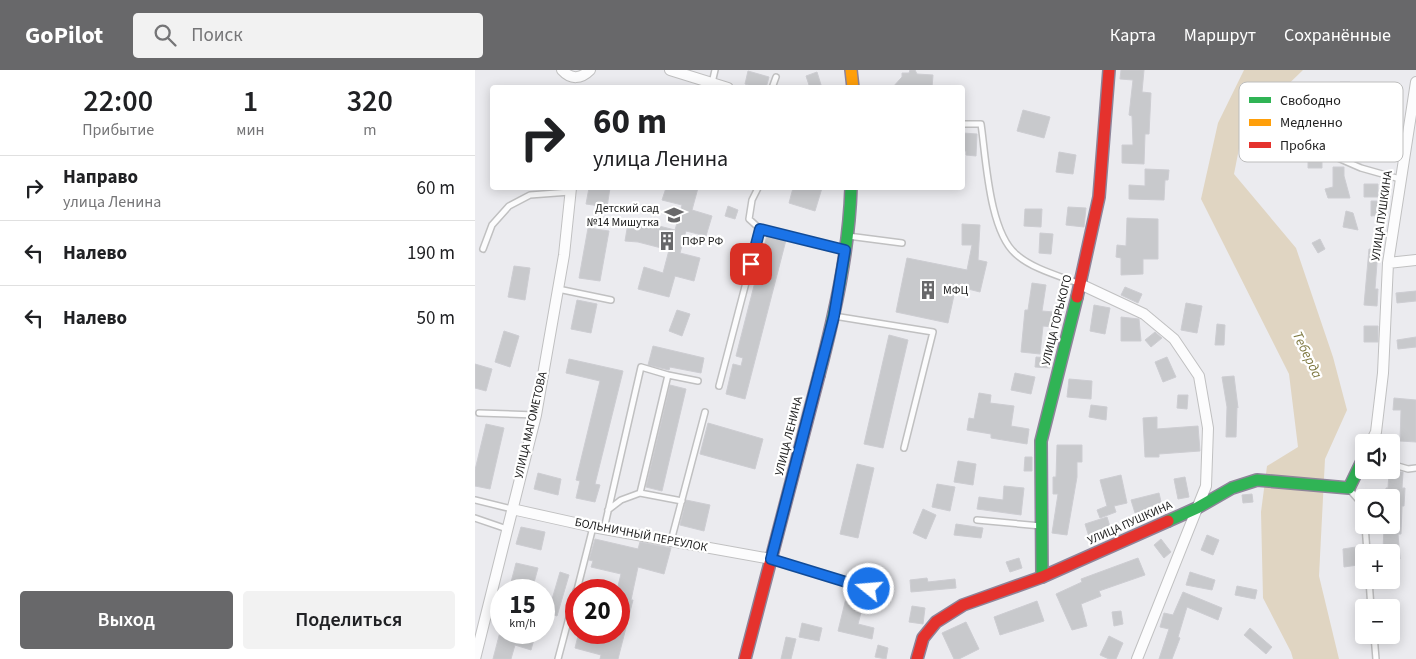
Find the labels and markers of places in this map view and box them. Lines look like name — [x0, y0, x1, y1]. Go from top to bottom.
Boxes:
place label: Детский сад №14 Мишутка — [586, 200, 660, 231]
school or university icon: Детский сад №14 Мишутка — [663, 204, 685, 226]
building icon: ПФР РФ — [656, 230, 678, 252]
place label: ПФР РФ — [682, 233, 724, 250]
pin — [730, 243, 772, 285]
building icon: МФЦ — [917, 279, 939, 301]
place label: МФЦ — [943, 282, 969, 299]

